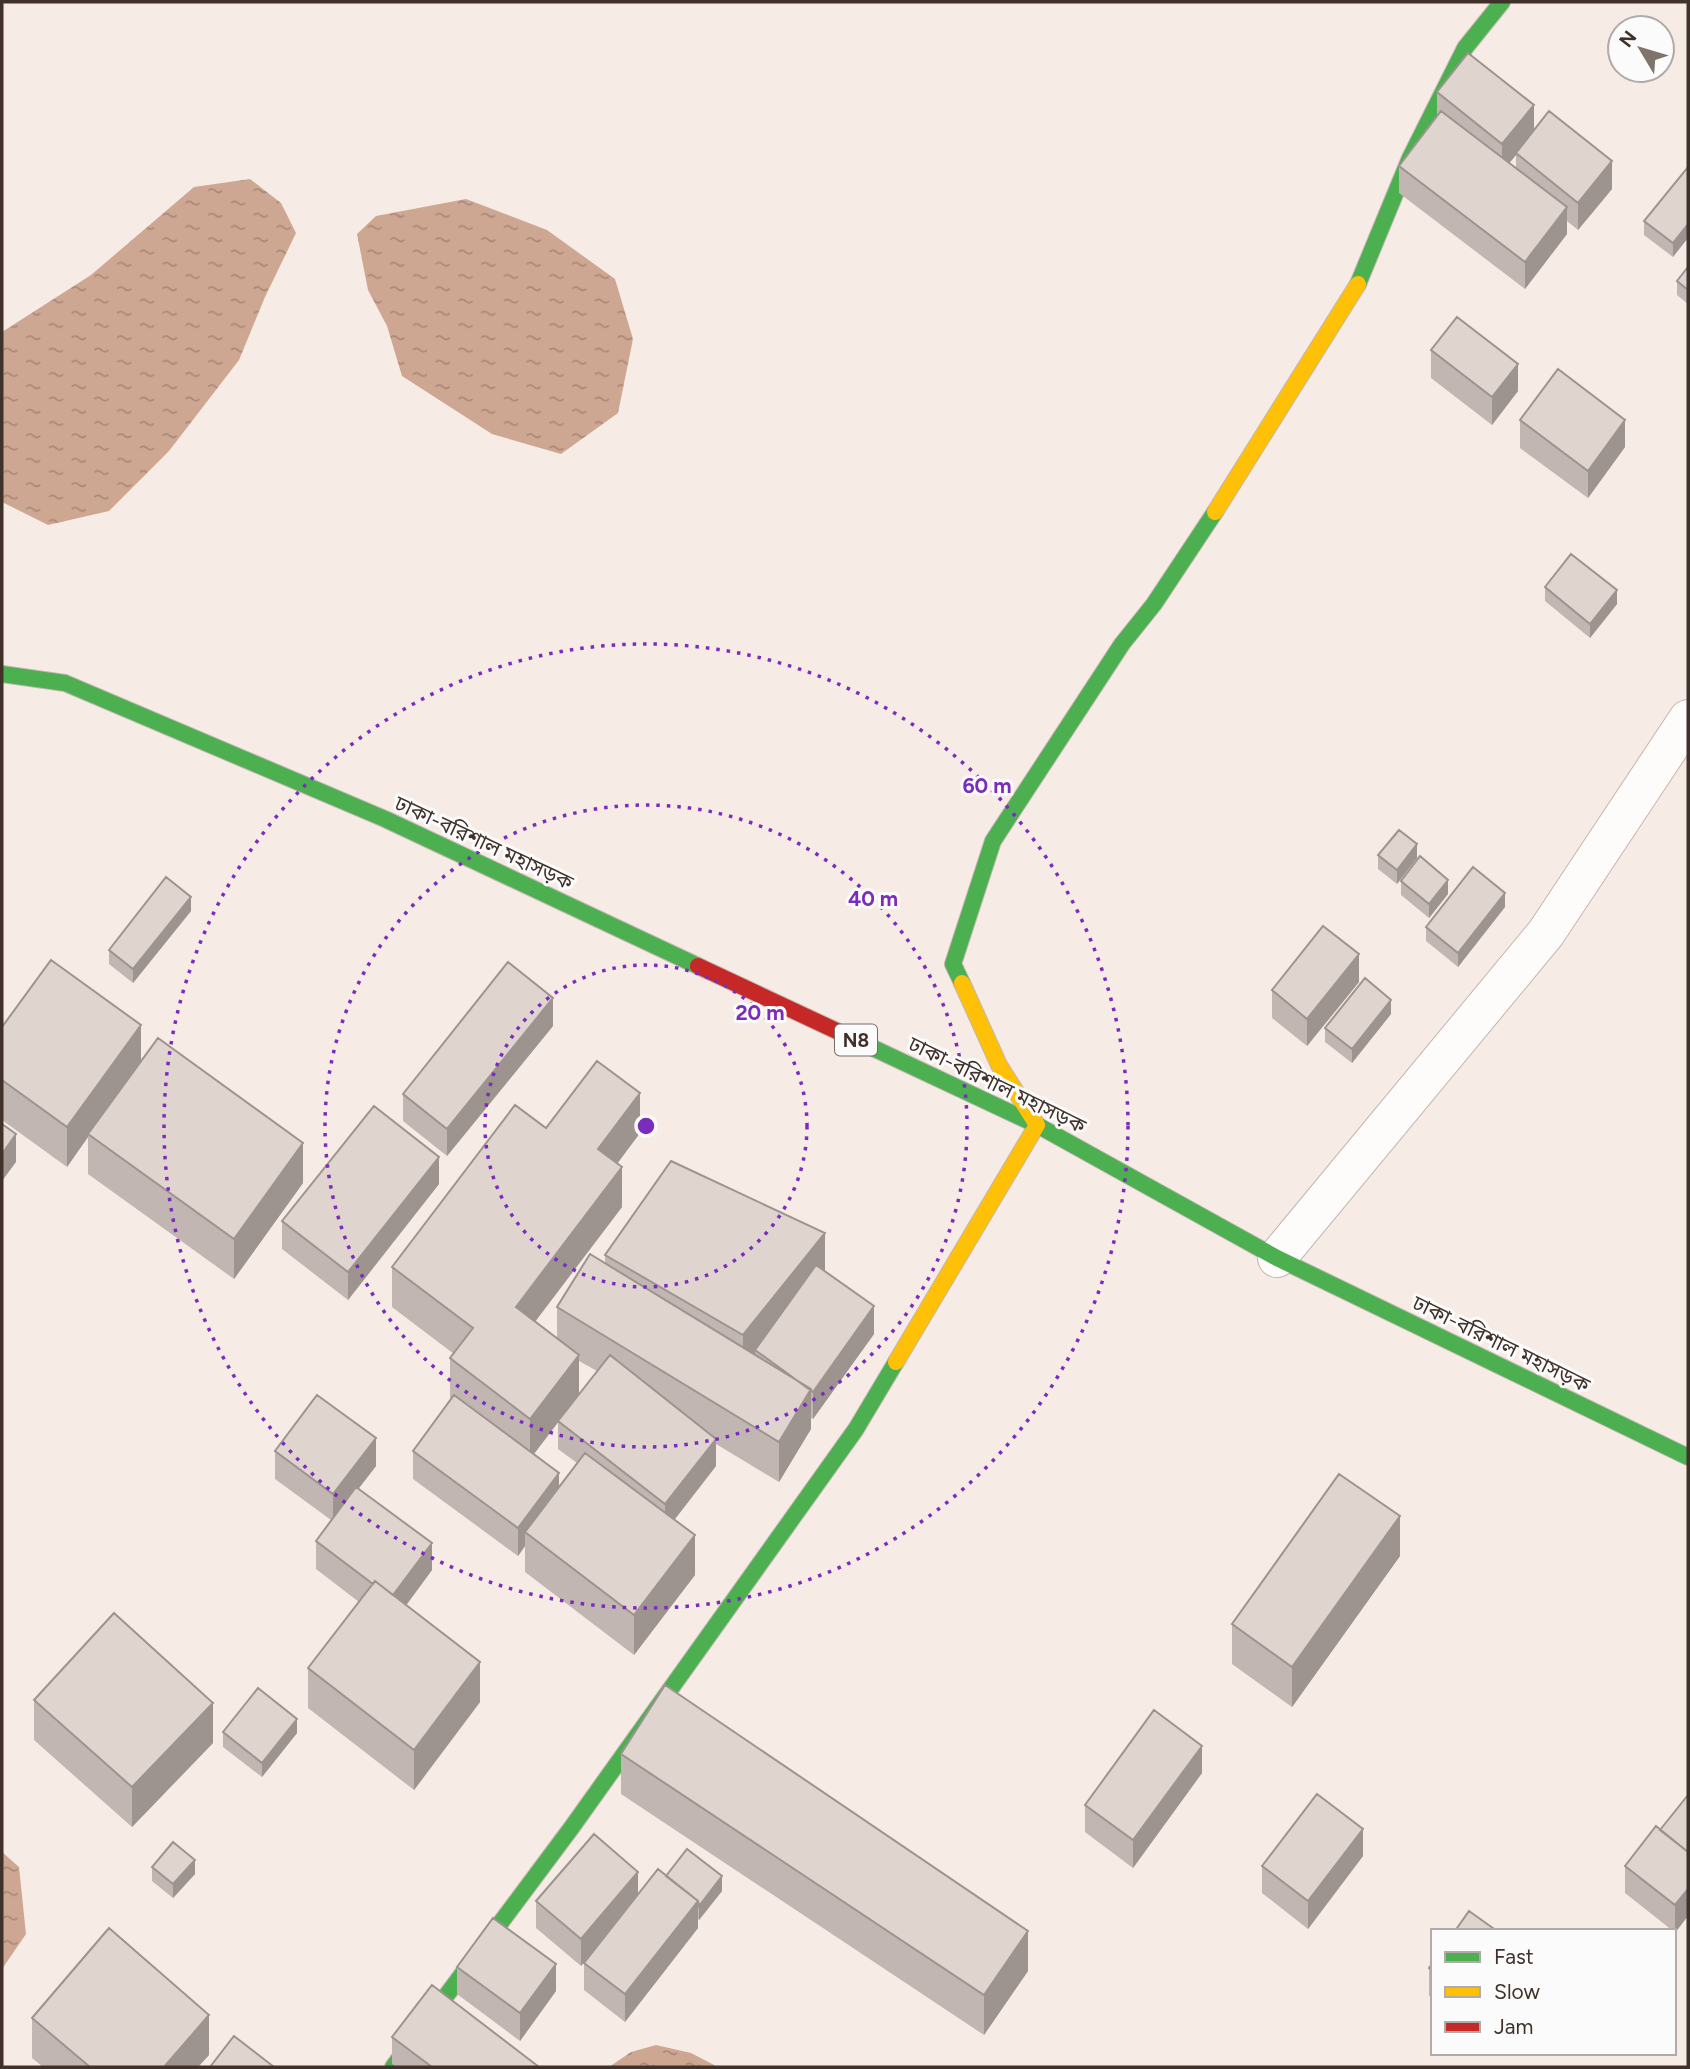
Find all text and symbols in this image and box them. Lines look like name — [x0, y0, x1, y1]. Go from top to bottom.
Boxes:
north arrow — [1606, 14, 1676, 84]
text: N — [1614, 26, 1642, 52]
text: 60 m — [962, 773, 1012, 798]
street label: ঢাকা-বরিশাল মহাসড়ক — [390, 790, 578, 895]
text: 40 m — [848, 886, 898, 911]
text: 20 m — [735, 1000, 785, 1025]
road number: N8 — [835, 1024, 877, 1056]
street label: ঢাকা-বরিশাল মহাসড়ক — [904, 1030, 1091, 1139]
centre of rings — [634, 1114, 658, 1138]
street label: ঢাকা-বরিশাল মহাসড়ক — [1408, 1289, 1595, 1398]
legend — [1431, 1929, 1676, 2055]
text: Fast — [1494, 1944, 1534, 1969]
text: Slow — [1494, 1979, 1540, 2004]
text: Jam — [1494, 2014, 1533, 2039]

